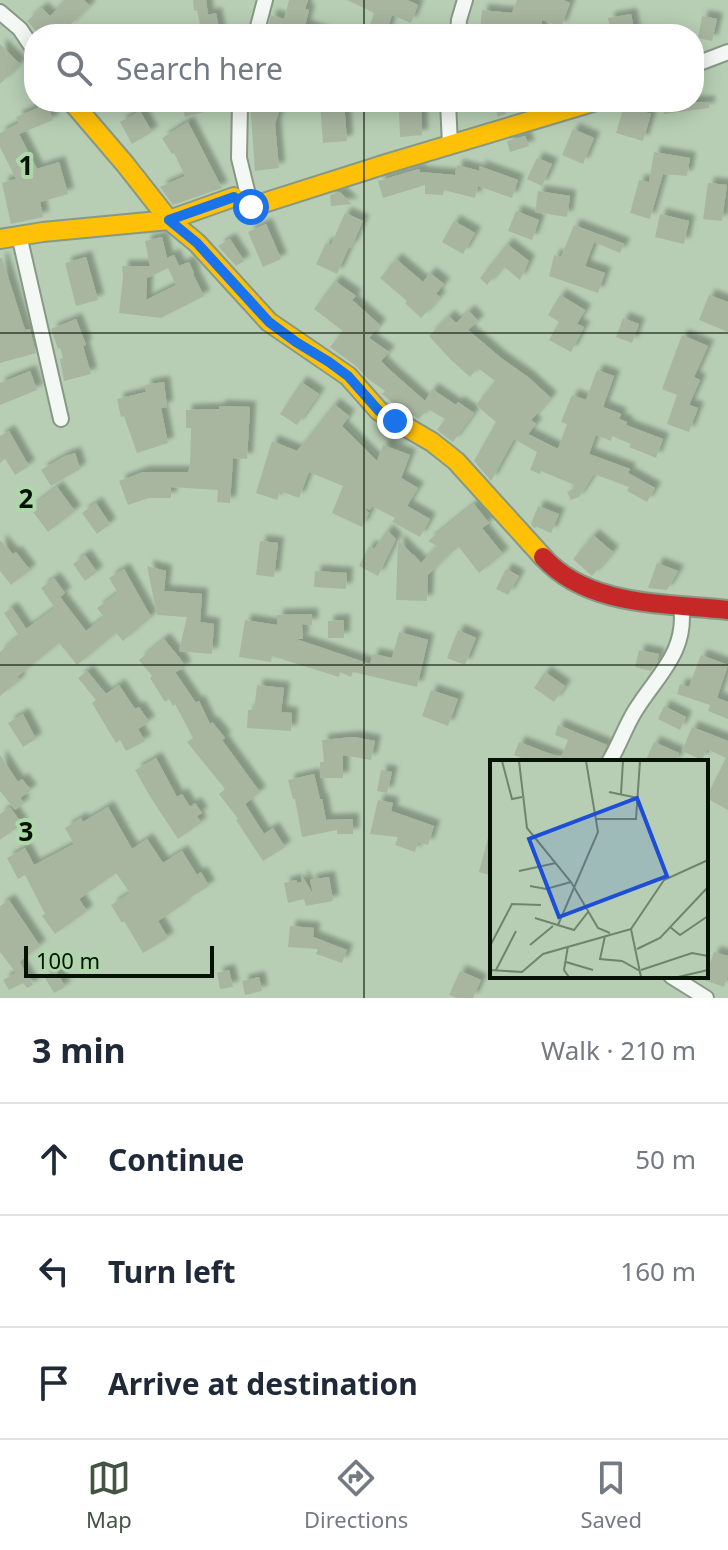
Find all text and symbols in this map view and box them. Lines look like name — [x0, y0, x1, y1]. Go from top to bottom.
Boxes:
search box — [24, 24, 704, 112]
icon: search — [52, 46, 96, 90]
text: Search here — [116, 48, 283, 89]
text: 1 — [19, 147, 33, 183]
route start — [233, 189, 269, 225]
route end — [377, 403, 413, 439]
text: 2 — [19, 480, 34, 516]
inset map — [490, 760, 708, 978]
text: 3 — [19, 813, 33, 849]
scale bar — [24, 942, 214, 978]
text: 100 m — [36, 945, 100, 975]
text: 3 min — [32, 1027, 126, 1073]
text: Walk · 210 m — [541, 1032, 696, 1068]
icon: ahead — [32, 1137, 76, 1181]
text: Continue — [108, 1139, 244, 1180]
text: 50 m — [635, 1141, 696, 1177]
icon: left — [32, 1249, 76, 1293]
text: Turn left — [108, 1251, 236, 1292]
text: 160 m — [620, 1253, 696, 1289]
icon: arrive — [32, 1361, 76, 1405]
text: Arrive at destination — [108, 1363, 418, 1404]
tab: Map — [86, 1456, 132, 1534]
tab: Directions — [304, 1456, 408, 1534]
tab: Saved — [580, 1456, 642, 1534]

